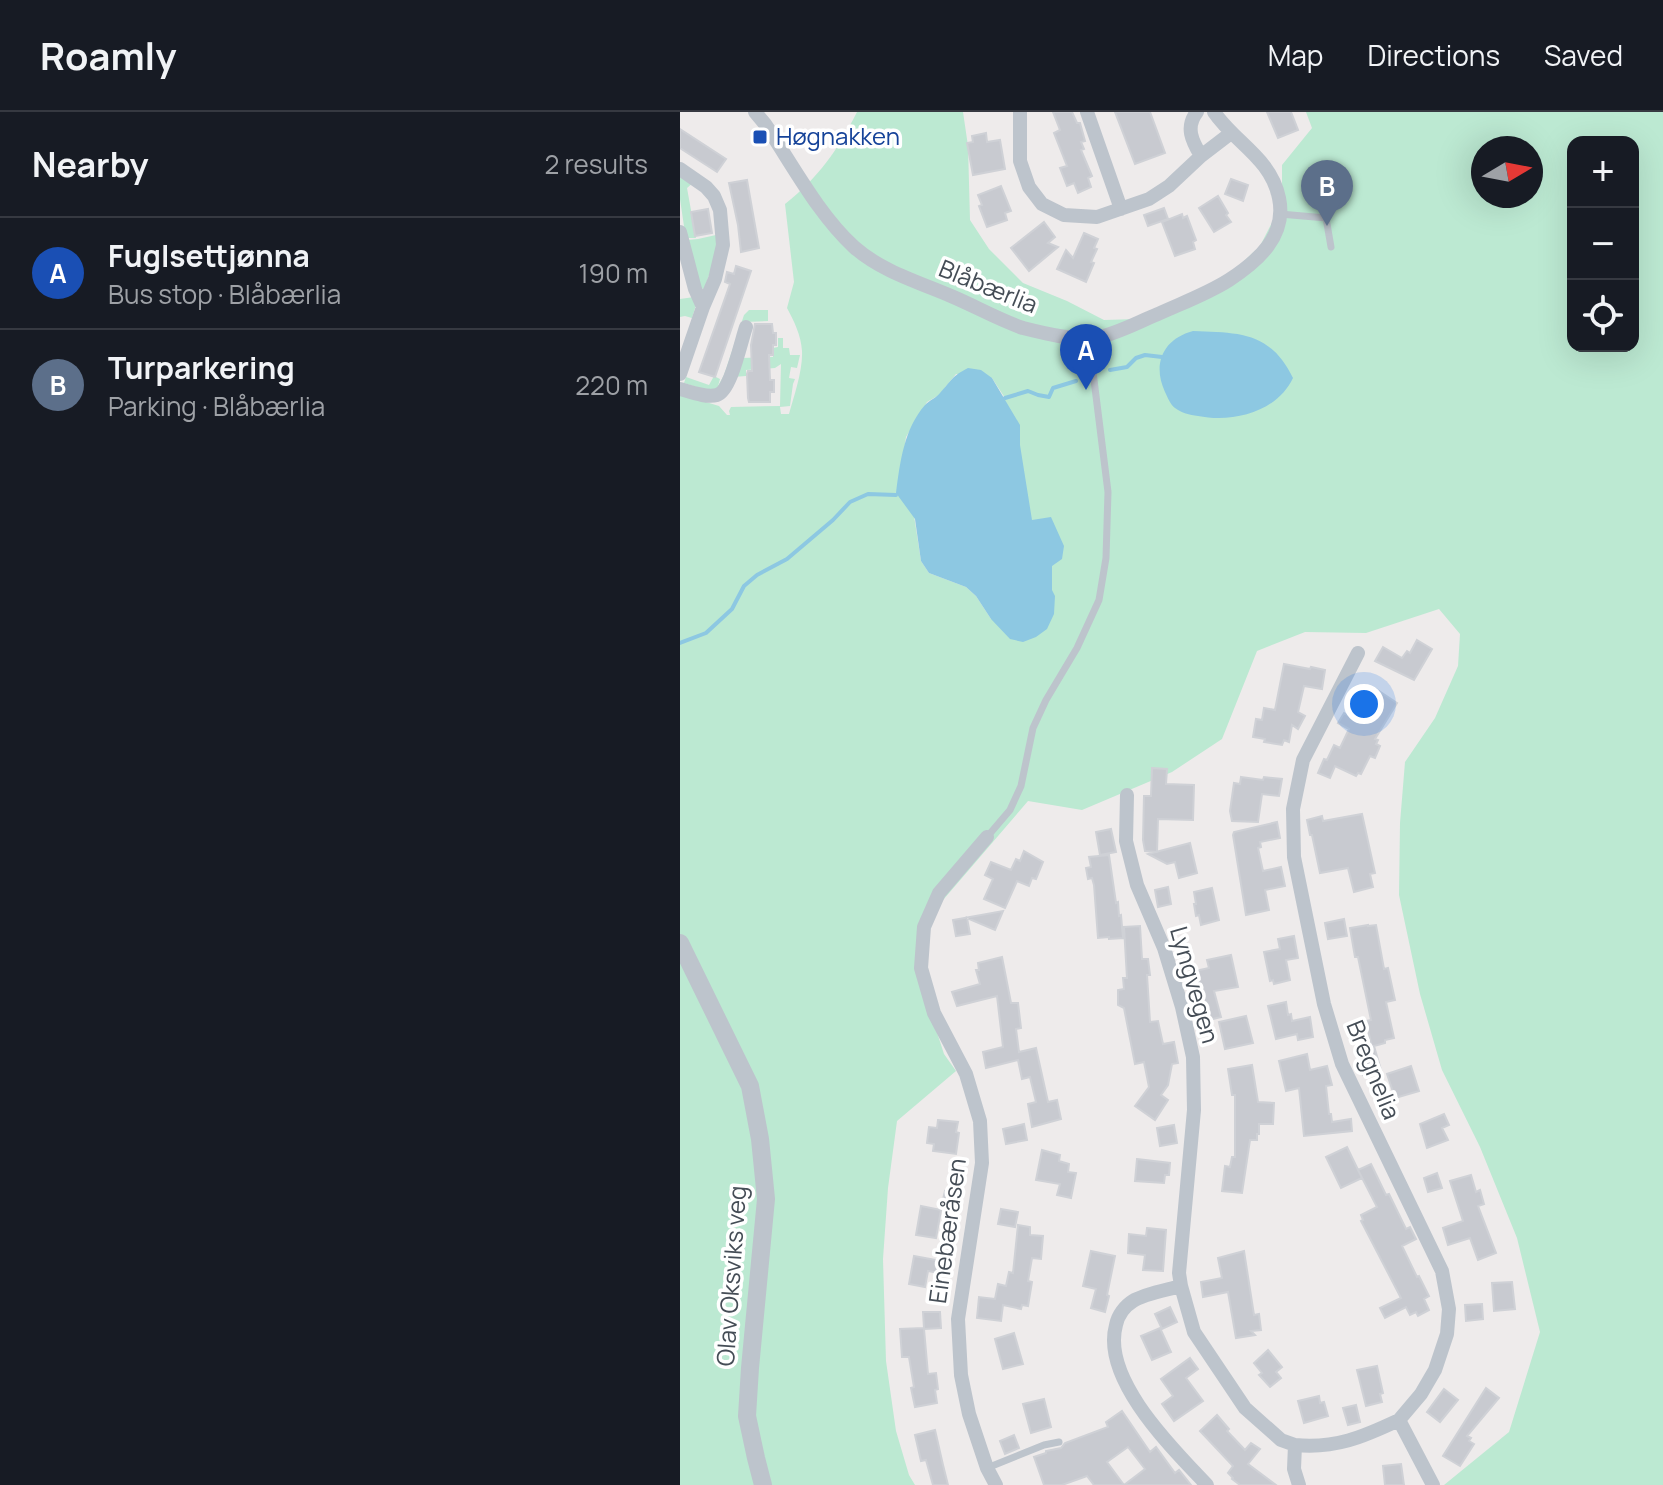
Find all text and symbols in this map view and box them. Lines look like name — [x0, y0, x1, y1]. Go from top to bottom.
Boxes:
text: Roamly — [40, 29, 177, 81]
text: Map — [1268, 36, 1323, 74]
text: Directions — [1367, 36, 1500, 74]
text: Saved — [1544, 36, 1623, 74]
place label: Høgnakken — [776, 119, 900, 152]
marker: Høgnakken — [751, 128, 769, 146]
north arrow — [1471, 136, 1543, 208]
map controls — [1567, 136, 1639, 352]
button: + — [1567, 136, 1639, 208]
text: Nearby — [32, 141, 148, 187]
text: 2 results — [544, 146, 648, 182]
pin: B — [1301, 160, 1353, 226]
button: − — [1567, 208, 1639, 280]
text: Fuglsettjønna — [108, 235, 310, 276]
street label: Blåbærlia — [934, 251, 1043, 320]
text: A — [49, 255, 67, 291]
text: 190 m — [579, 255, 648, 291]
text: Bus stop · Blåbærlia — [108, 276, 341, 312]
button: locate — [1567, 280, 1639, 352]
pin: A — [1060, 324, 1112, 390]
text: Turparkering — [108, 347, 295, 388]
text: B — [50, 367, 66, 403]
text: 220 m — [575, 367, 648, 403]
text: Parking · Blåbærlia — [108, 388, 325, 424]
your location — [1344, 684, 1384, 724]
street label: Lyngvegen — [1163, 922, 1228, 1047]
street label: Bregnelia — [1340, 1015, 1409, 1124]
street label: Einebæråsen — [920, 1156, 973, 1306]
street label: Olav Oksviks veg — [708, 1185, 753, 1367]

